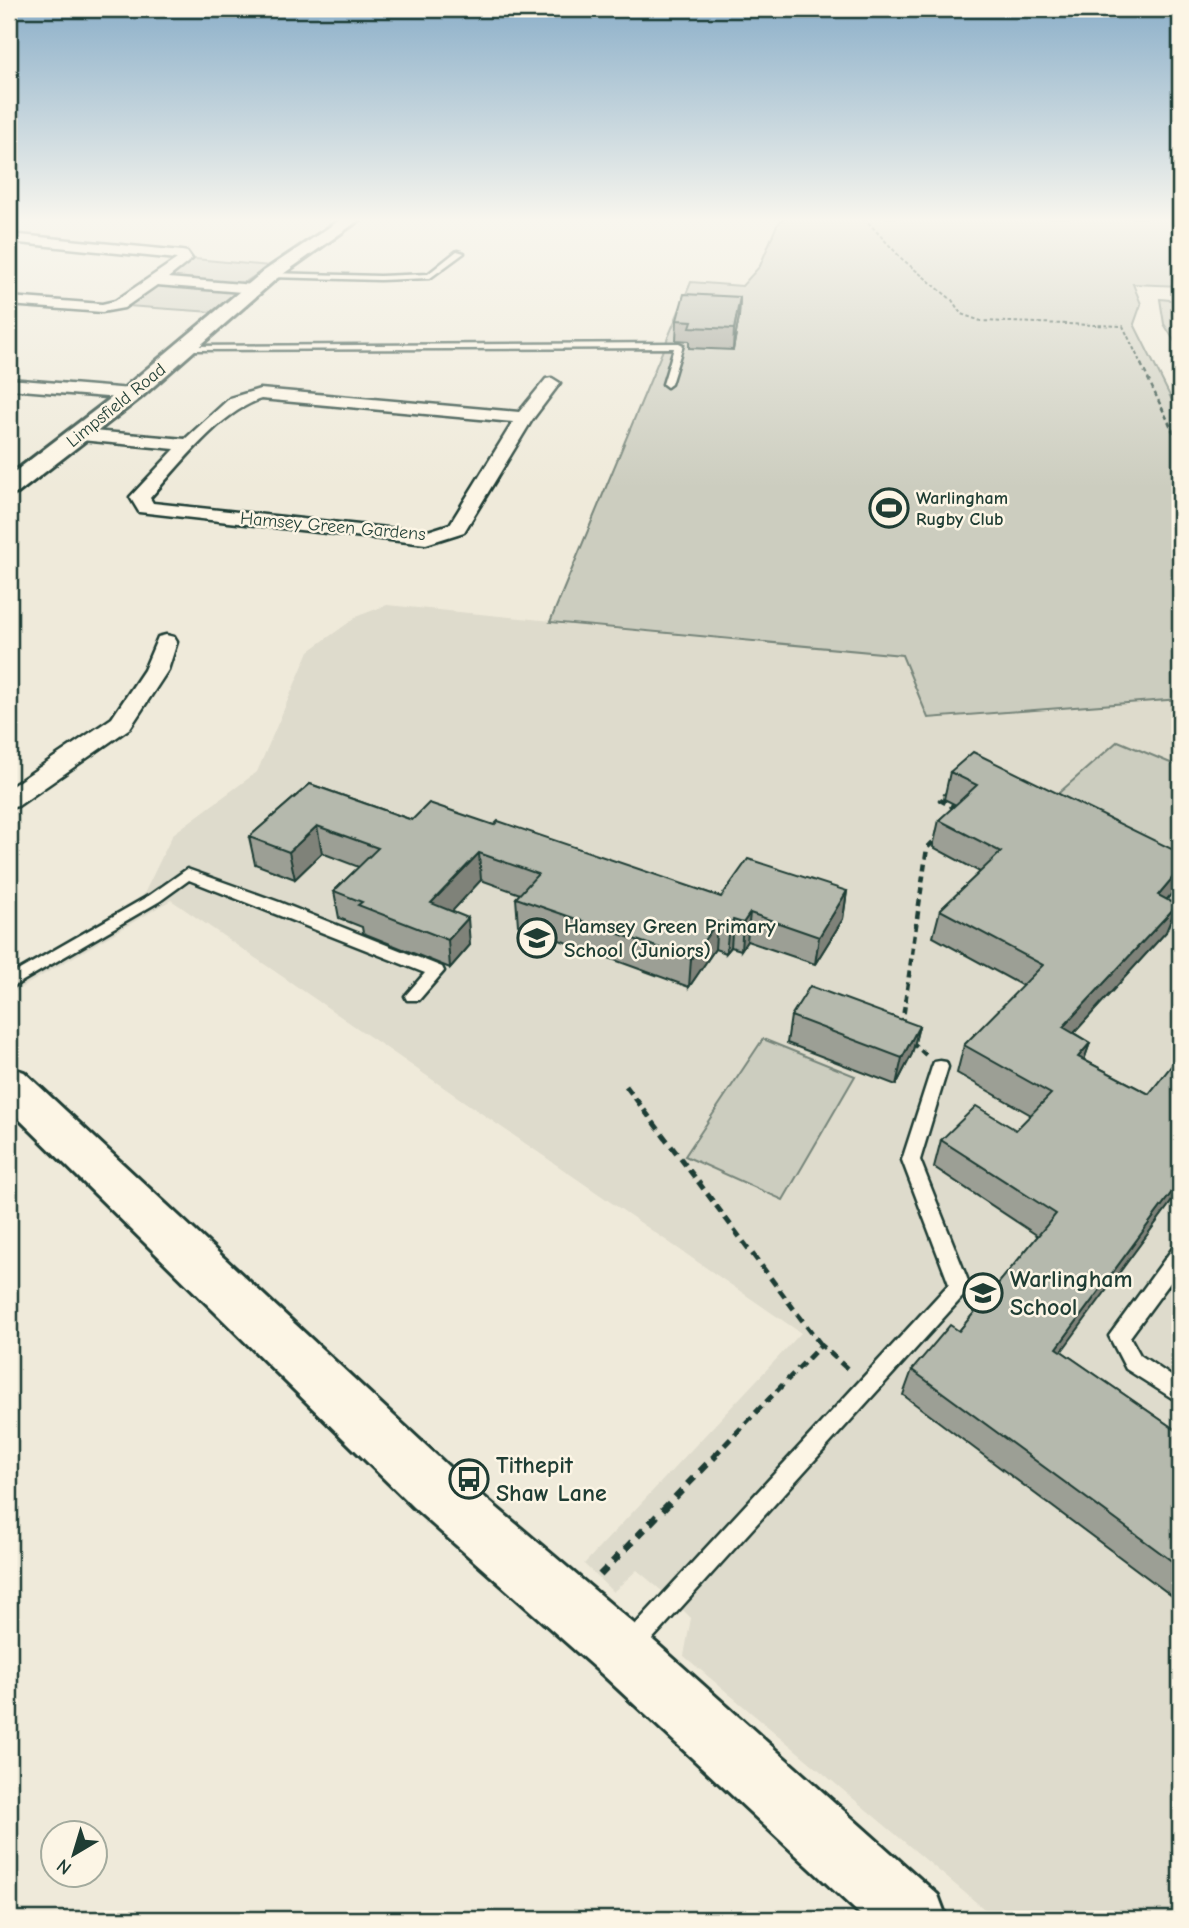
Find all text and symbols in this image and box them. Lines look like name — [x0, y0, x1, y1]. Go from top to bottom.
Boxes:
street label: Limpsfield Road — [62, 359, 170, 452]
sports icon: Warlingham Rugby Club — [868, 487, 910, 529]
place label: Warlingham Rugby Club — [916, 488, 1008, 530]
street label: Hamsey Green Gardens — [239, 508, 427, 545]
place label: Hamsey Green Primary School (Juniors) — [564, 914, 776, 962]
school or university icon: Hamsey Green Primary School (Juniors) — [516, 917, 558, 959]
place label: Warlingham School — [1010, 1265, 1133, 1321]
school or university icon: Warlingham School — [962, 1272, 1004, 1314]
place label: Tithepit Shaw Lane — [496, 1451, 607, 1507]
bus stop icon: Tithepit Shaw Lane — [448, 1458, 490, 1500]
north arrow — [38, 1820, 108, 1890]
text: N — [52, 1854, 76, 1879]

